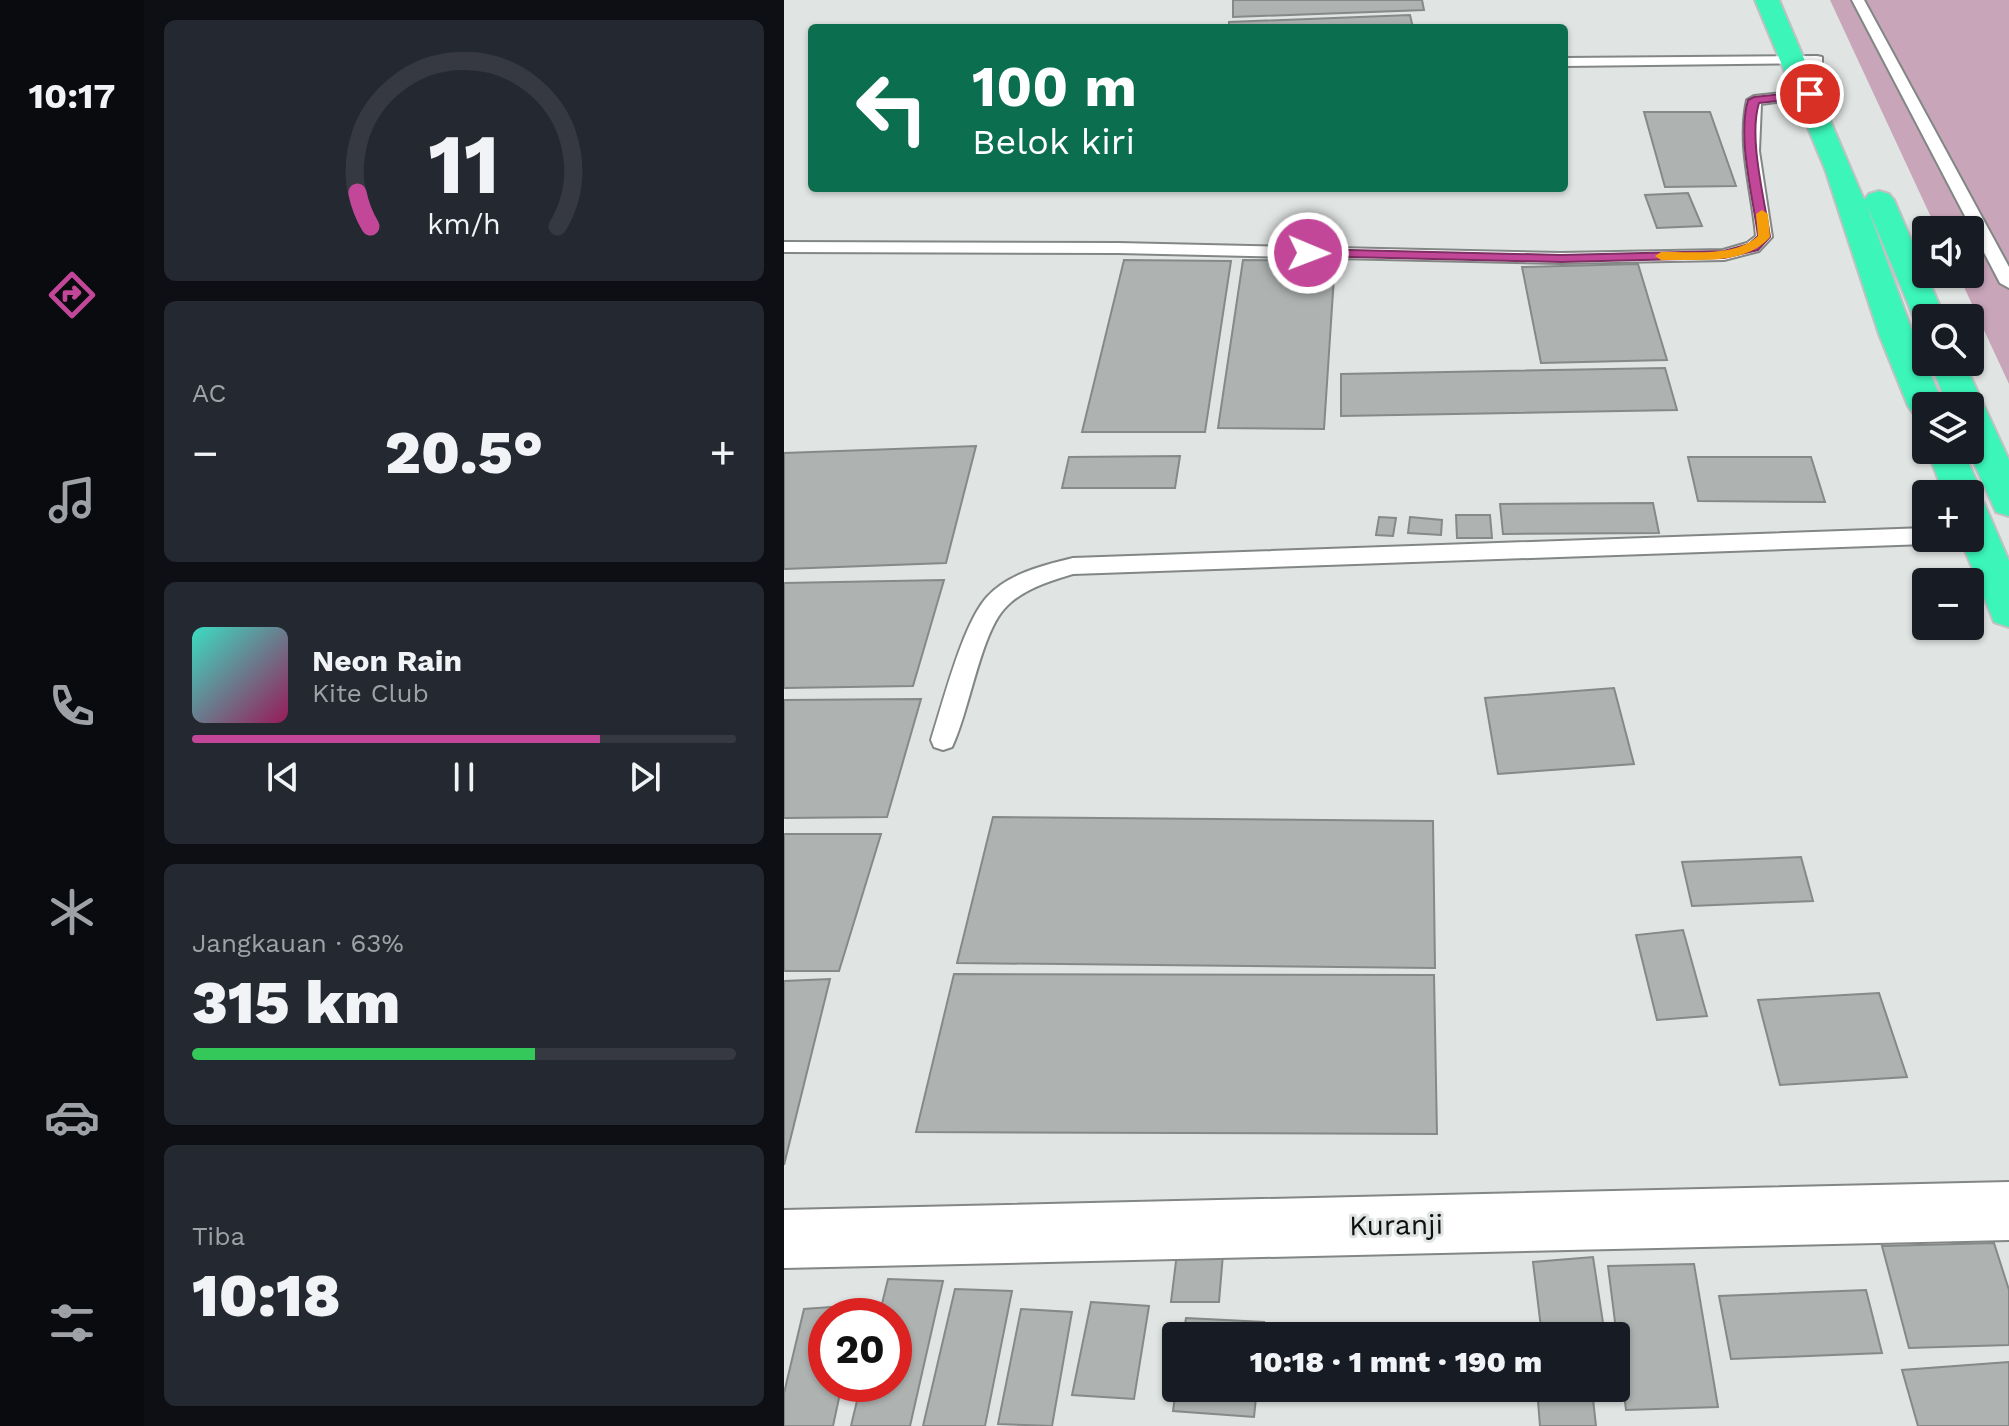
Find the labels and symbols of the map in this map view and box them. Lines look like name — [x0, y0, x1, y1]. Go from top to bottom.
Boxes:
pin — [1776, 60, 1844, 128]
position arrow — [1266, 211, 1350, 295]
street label: Kuranji — [1349, 1208, 1443, 1242]
speed limit sign: 20 — [808, 1298, 912, 1402]

